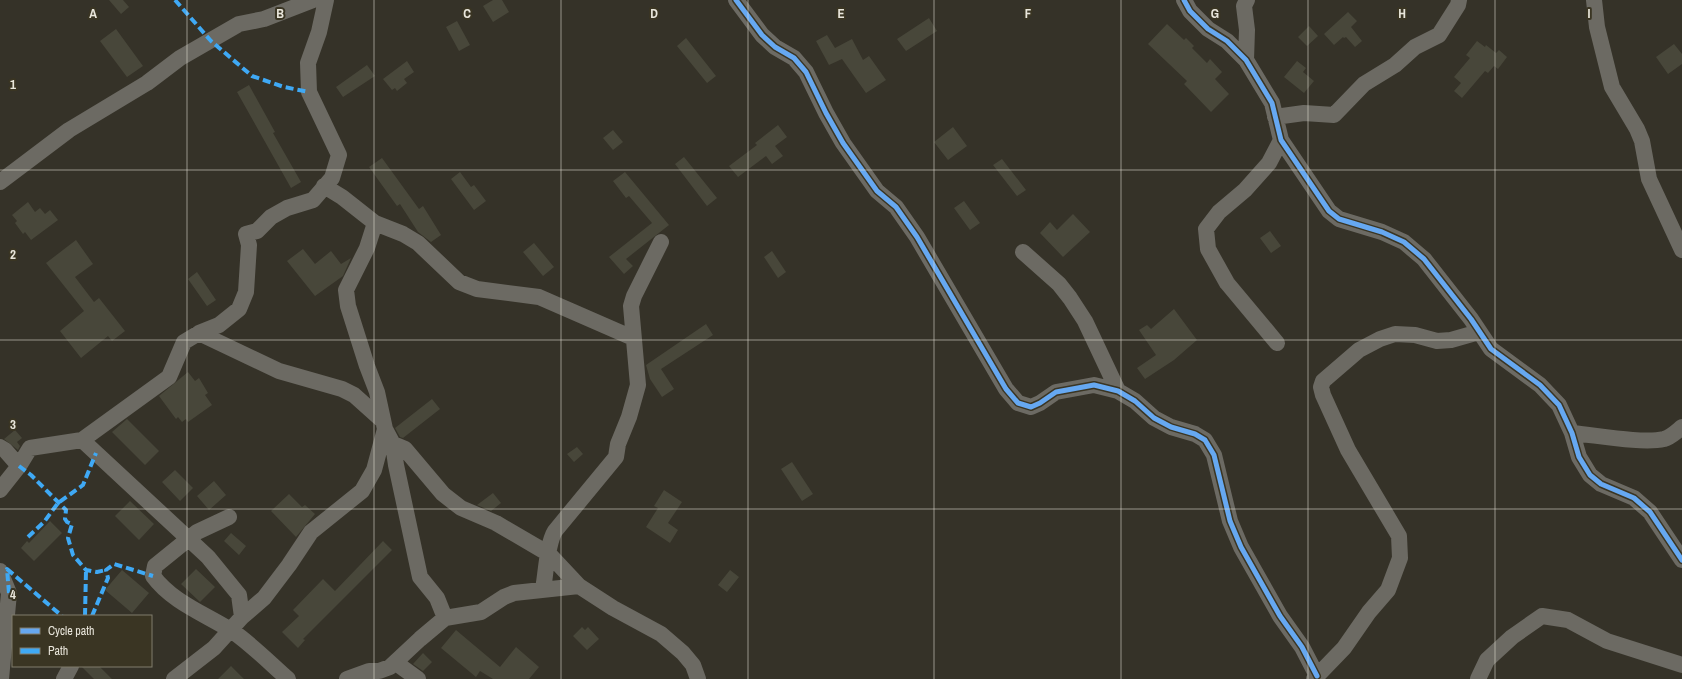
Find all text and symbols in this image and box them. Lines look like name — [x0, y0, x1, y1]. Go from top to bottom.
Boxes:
text: A — [89, 5, 97, 22]
text: B — [276, 5, 284, 22]
text: C — [463, 5, 471, 22]
text: D — [650, 5, 658, 22]
text: E — [837, 5, 845, 22]
text: F — [1025, 5, 1032, 22]
text: G — [1211, 5, 1219, 22]
text: H — [1398, 5, 1406, 22]
text: I — [1588, 5, 1591, 22]
text: 1 — [10, 76, 16, 93]
text: 2 — [10, 246, 16, 263]
text: 3 — [10, 416, 16, 433]
text: 4 — [10, 586, 16, 603]
legend — [12, 615, 152, 667]
text: Cycle path — [48, 623, 95, 639]
text: Path — [48, 643, 68, 659]

